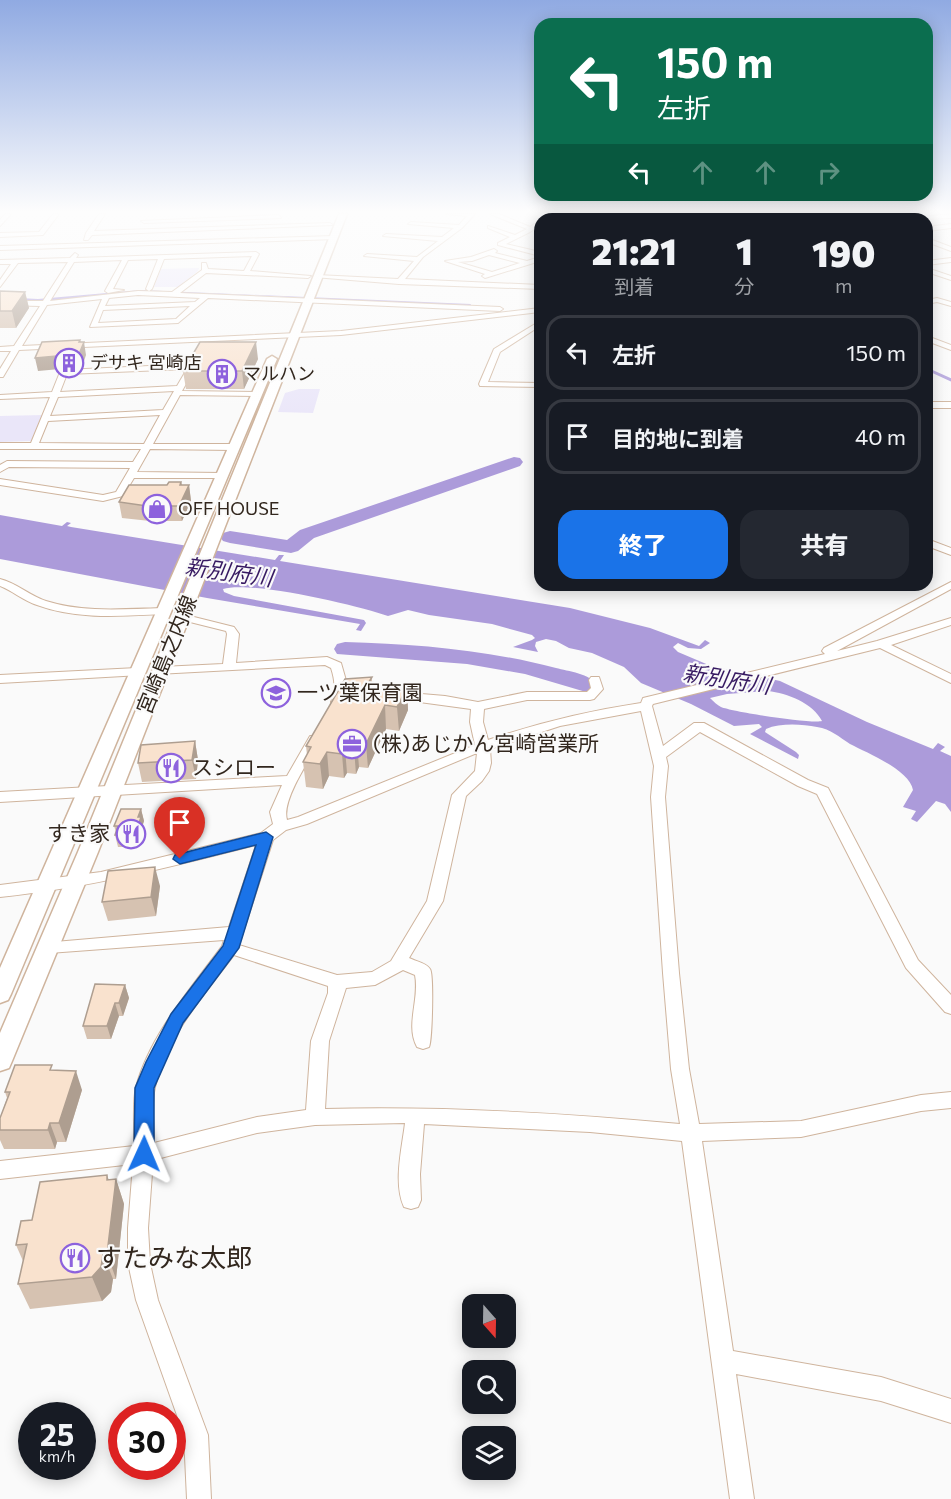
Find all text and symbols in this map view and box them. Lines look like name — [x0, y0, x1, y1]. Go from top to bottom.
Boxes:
text: 150 m — [657, 35, 773, 87]
icon: left — [558, 42, 636, 120]
text: 左折 — [657, 91, 711, 124]
icon: left — [623, 156, 656, 189]
icon: ahead — [686, 156, 719, 189]
icon: ahead — [749, 156, 782, 189]
icon: right — [812, 156, 845, 189]
text: 21:21 — [592, 228, 677, 272]
text: 1 — [736, 228, 753, 272]
text: 190 — [812, 230, 875, 274]
text: m — [835, 273, 852, 297]
text: 到着 — [614, 274, 654, 298]
text: 分 — [734, 274, 754, 298]
icon: left — [561, 336, 594, 369]
text: 150 m — [846, 339, 906, 366]
text: 左折 — [612, 341, 656, 368]
building icon: デサキ 宮崎店 — [53, 347, 85, 379]
place label: デサキ 宮崎店 — [90, 351, 201, 373]
building icon: マルハン — [206, 358, 238, 390]
place label: マルハン — [243, 362, 315, 384]
icon: arrive — [561, 420, 594, 453]
text: 40 m — [855, 423, 906, 450]
text: 目的地に到着 — [612, 425, 744, 452]
shop icon: OFF HOUSE — [141, 493, 173, 525]
place label: OFF HOUSE — [178, 497, 279, 519]
button: 終了 — [558, 510, 728, 579]
button: 共有 — [740, 510, 909, 579]
water label: 新別府川 — [184, 552, 276, 591]
street label: 宮崎島之内線 — [130, 591, 201, 718]
water label: 新別府川 — [682, 658, 775, 699]
school or university icon: 一ツ葉保育園 — [260, 677, 292, 709]
place label: 一ツ葉保育園 — [297, 679, 423, 704]
office icon: (株)あじかん宮崎営業所 — [336, 728, 368, 760]
place label: (株)あじかん宮崎営業所 — [373, 730, 599, 755]
restaurant icon: スシロー — [155, 752, 187, 784]
place label: スシロー — [192, 754, 276, 779]
pin — [154, 797, 205, 859]
icon: arrive — [163, 806, 196, 839]
restaurant icon: すき家 — [115, 818, 147, 850]
place label: すき家 — [47, 820, 110, 845]
position arrow — [112, 1122, 176, 1186]
place label: すたみな太郎 — [96, 1241, 252, 1272]
restaurant icon: すたみな太郎 — [59, 1242, 91, 1274]
north arrow — [462, 1294, 516, 1348]
map controls — [462, 1294, 516, 1480]
button: search — [462, 1360, 516, 1414]
speed limit sign: 30 — [108, 1402, 186, 1480]
text: 25 — [40, 1415, 74, 1452]
button: layers — [462, 1426, 516, 1480]
text: km/h — [39, 1447, 75, 1465]

